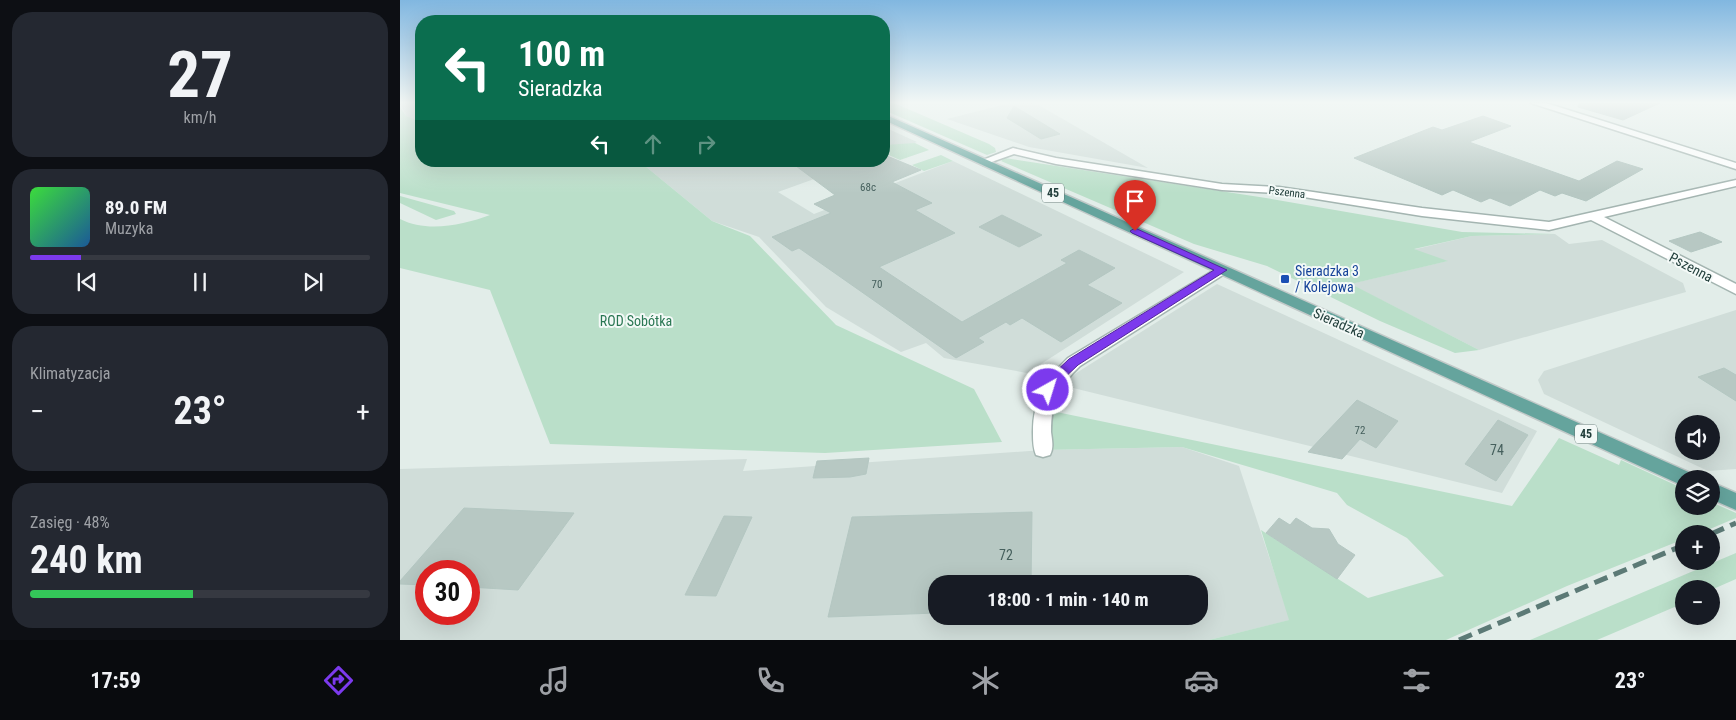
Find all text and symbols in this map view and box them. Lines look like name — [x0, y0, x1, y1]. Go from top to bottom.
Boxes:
text: 100 m — [518, 34, 605, 75]
icon: left — [435, 35, 500, 100]
text: 27 — [167, 37, 233, 113]
text: Sieradzka — [518, 76, 603, 101]
text: km/h — [184, 108, 216, 127]
icon: left — [586, 130, 614, 158]
icon: ahead — [639, 130, 667, 158]
icon: right — [692, 130, 720, 158]
pin — [1114, 180, 1156, 231]
house number: 68c — [860, 181, 876, 194]
road number: 45 — [1042, 184, 1064, 202]
street label: Pszenna — [1268, 184, 1306, 201]
icon: arrive — [1121, 187, 1149, 215]
text: 89.0 FM — [105, 196, 167, 219]
text: Muzyka — [105, 219, 153, 238]
street label: Pszenna — [1666, 249, 1716, 285]
place label: Sieradzka 3 / Kolejowa — [1295, 263, 1359, 295]
icon: previous — [73, 268, 101, 296]
icon: pause — [186, 268, 214, 296]
icon: next — [299, 268, 327, 296]
marker: Sieradzka 3 / Kolejowa — [1279, 273, 1291, 285]
house number: 70 — [872, 278, 882, 291]
street label: Sieradzka — [1311, 305, 1367, 341]
park label: ROD Sobótka — [600, 313, 672, 329]
position arrow — [1021, 363, 1073, 415]
text: Klimatyzacja — [30, 364, 111, 383]
text: 23° — [173, 389, 227, 433]
text: − — [30, 395, 44, 428]
text: + — [356, 395, 370, 428]
map controls — [1675, 415, 1720, 625]
button: sound — [1675, 415, 1720, 460]
house number: 72 — [1355, 424, 1365, 437]
road number: 45 — [1575, 424, 1597, 444]
house number: 74 — [1490, 442, 1504, 458]
button: layers — [1675, 470, 1720, 515]
text: Zasięg · 48% — [30, 513, 110, 532]
button: + — [1675, 525, 1720, 570]
text: 240 km — [30, 538, 143, 582]
house number: 72 — [999, 547, 1013, 563]
speed limit sign: 30 — [415, 560, 480, 625]
button: − — [1675, 580, 1720, 625]
text: 18:00 · 1 min · 140 m — [987, 588, 1149, 611]
icon: directions — [321, 663, 356, 698]
icon: music — [537, 663, 572, 698]
icon: phone — [753, 663, 788, 698]
icon: climate — [968, 663, 1003, 698]
icon: car — [1184, 663, 1219, 698]
icon: filters — [1399, 663, 1434, 698]
text: 17:59 — [90, 668, 141, 693]
text: 23° — [1615, 668, 1646, 693]

